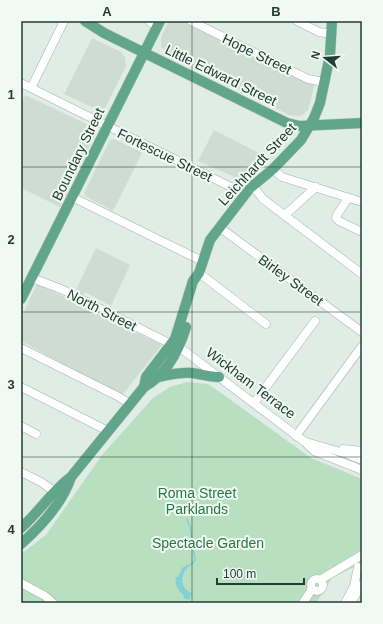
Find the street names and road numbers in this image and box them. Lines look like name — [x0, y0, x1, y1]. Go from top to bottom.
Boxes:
street label: Hope Street — [220, 30, 294, 78]
street label: Little Edward Street — [163, 41, 280, 109]
street label: Boundary Street — [49, 105, 107, 203]
street label: Leichhardt Street — [215, 119, 299, 208]
street label: Fortescue Street — [115, 125, 215, 185]
street label: Birley Street — [255, 251, 327, 309]
street label: North Street — [65, 286, 139, 334]
street label: Wickham Terrace — [203, 344, 299, 422]

